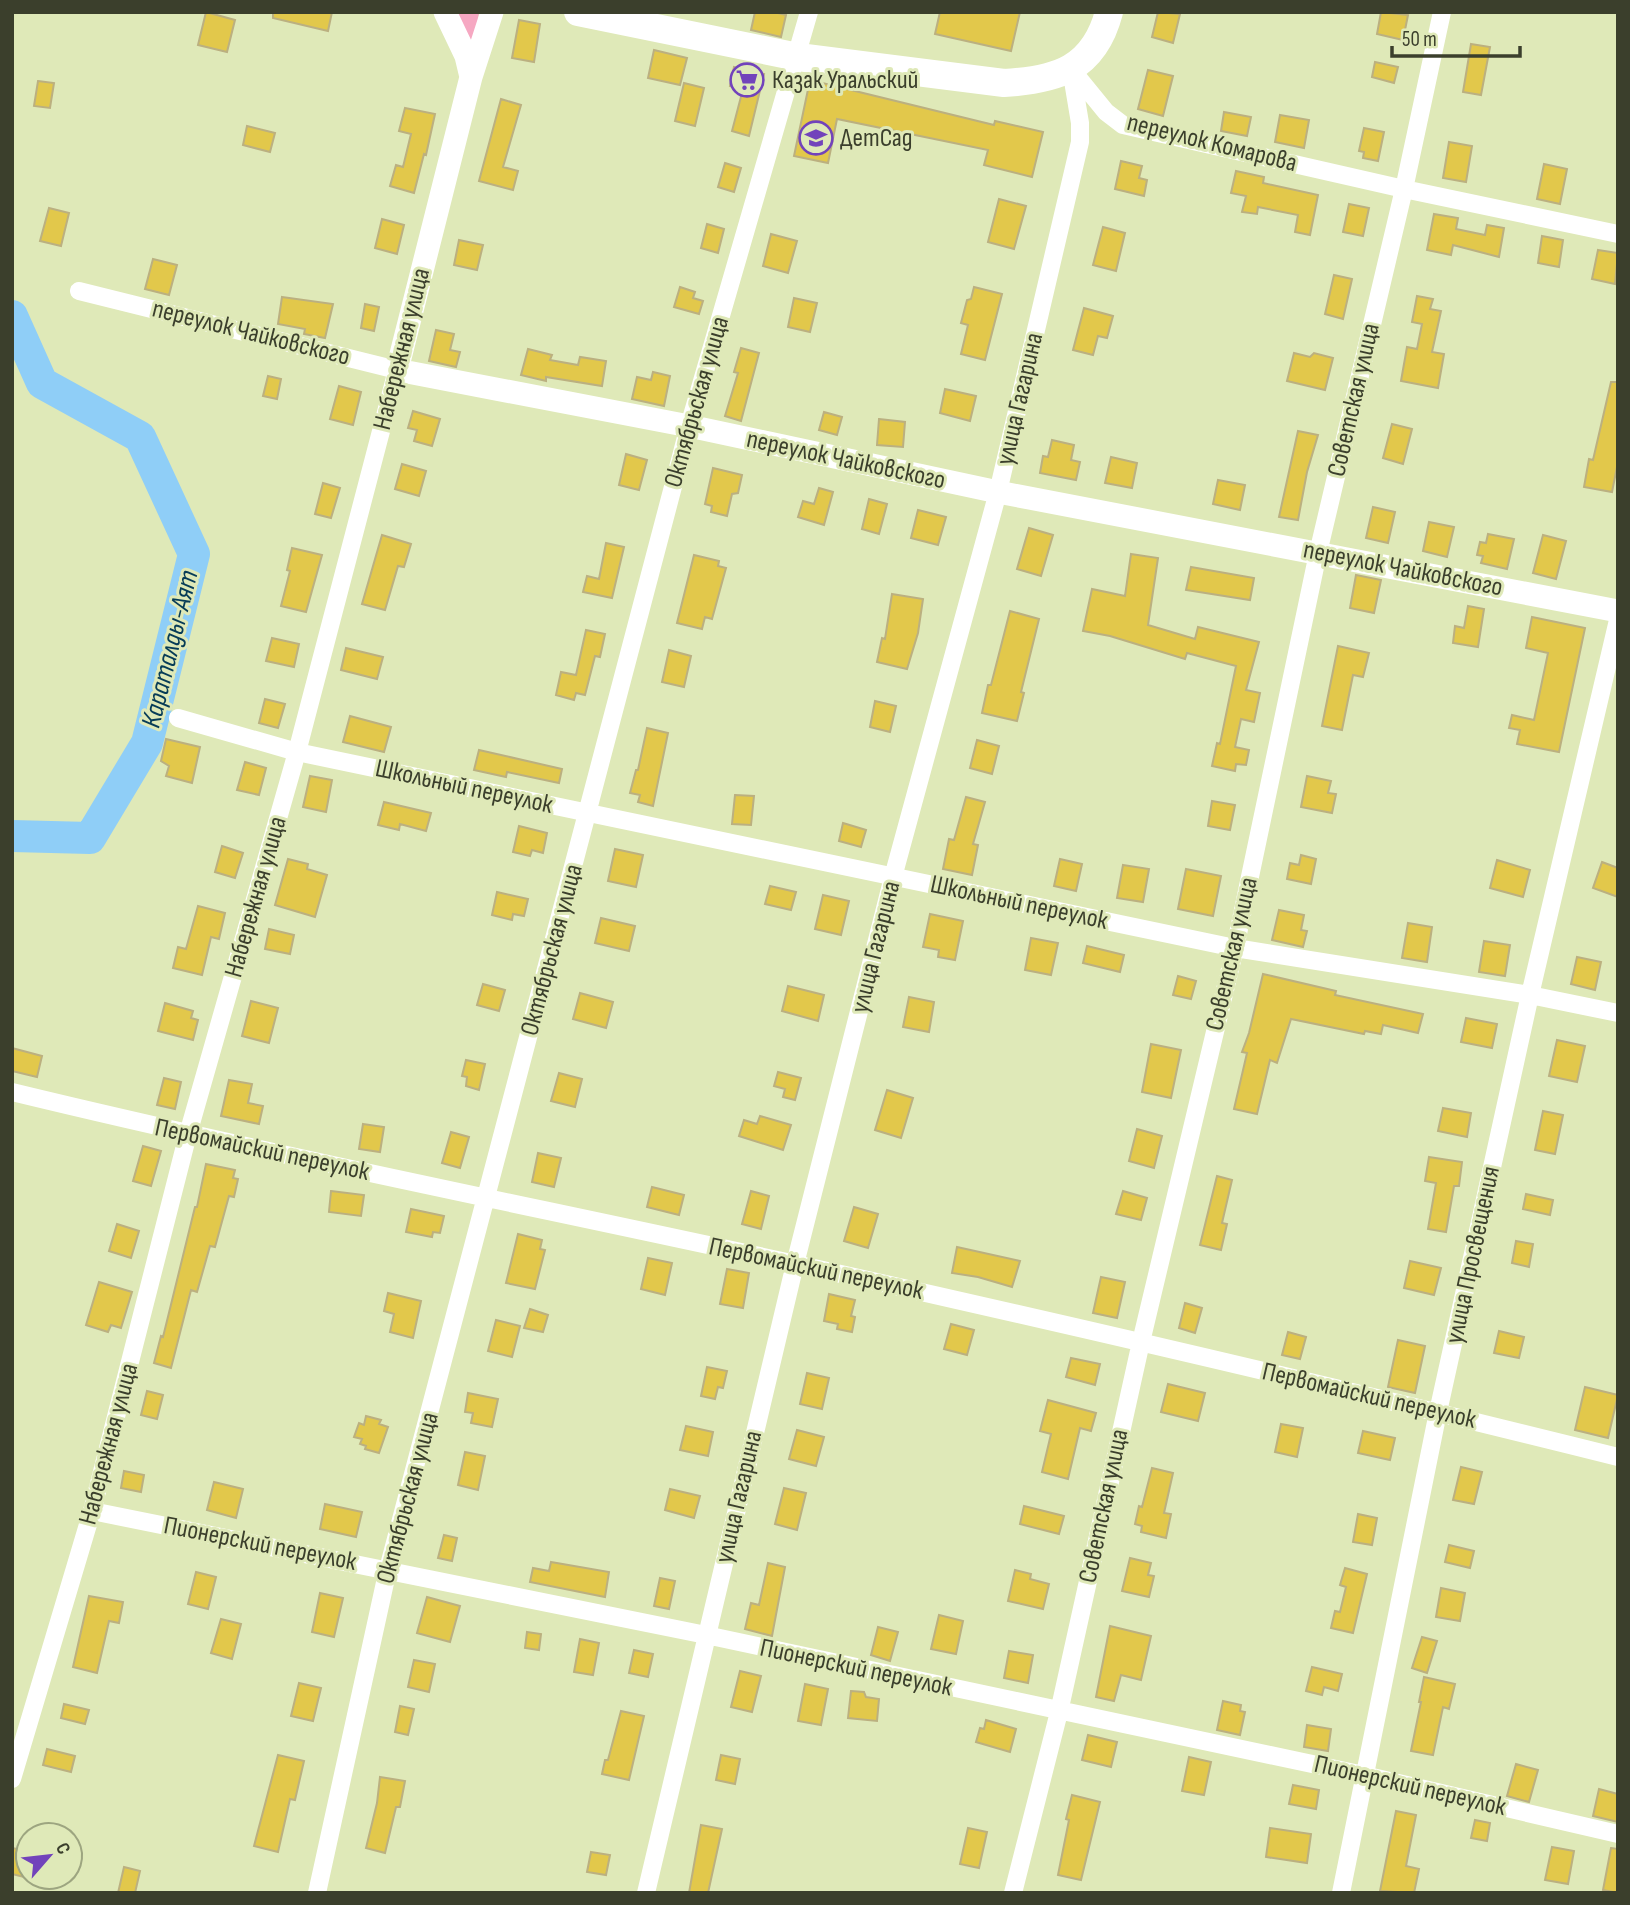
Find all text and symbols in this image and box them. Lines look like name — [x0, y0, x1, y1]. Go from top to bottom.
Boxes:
scale bar — [1392, 14, 1520, 58]
text: 50 m — [1402, 27, 1437, 52]
supermarket icon: Казак Уральский — [728, 61, 766, 99]
place label: Казак Уральский — [772, 65, 918, 96]
street label: переулок Комарова — [1124, 107, 1300, 179]
school or university icon: ДетСад — [797, 119, 835, 157]
place label: ДетСад — [840, 123, 913, 154]
street label: Набережная улица — [367, 265, 437, 433]
street label: переулок Чайковского — [149, 293, 353, 373]
street label: Октябрьская улица — [658, 313, 736, 491]
street label: Советская улица — [1321, 320, 1387, 480]
street label: улица Гагарина — [990, 330, 1050, 468]
street label: переулок Чайковского — [744, 424, 948, 496]
street label: переулок Чайковского — [1301, 534, 1505, 604]
water label: Караталды-Аят — [134, 566, 206, 731]
street label: Школьный переулок — [373, 753, 556, 821]
street label: Набережная улица — [218, 813, 294, 981]
street label: Октябрьская улица — [514, 861, 590, 1039]
street label: Школьный переулок — [928, 869, 1111, 937]
street label: Советская улица — [1199, 874, 1265, 1034]
street label: улица Гагарина — [845, 878, 907, 1016]
street label: Первомайский переулок — [152, 1112, 372, 1188]
street label: улица Просвещения — [1439, 1164, 1507, 1346]
street label: Первомайский переулок — [706, 1231, 926, 1307]
street label: Первомайский переулок — [1259, 1356, 1479, 1436]
street label: Набережная улица — [73, 1360, 145, 1528]
street label: Октябрьская улица — [370, 1409, 446, 1587]
street label: Советская улица — [1073, 1426, 1135, 1586]
street label: улица Гагарина — [709, 1428, 769, 1566]
street label: Пионерский переулок — [161, 1510, 359, 1578]
street label: Пионерский переулок — [757, 1633, 955, 1704]
street label: Пионерский переулок — [1311, 1749, 1509, 1823]
north arrow — [14, 1821, 84, 1891]
text: С — [50, 1839, 75, 1859]

